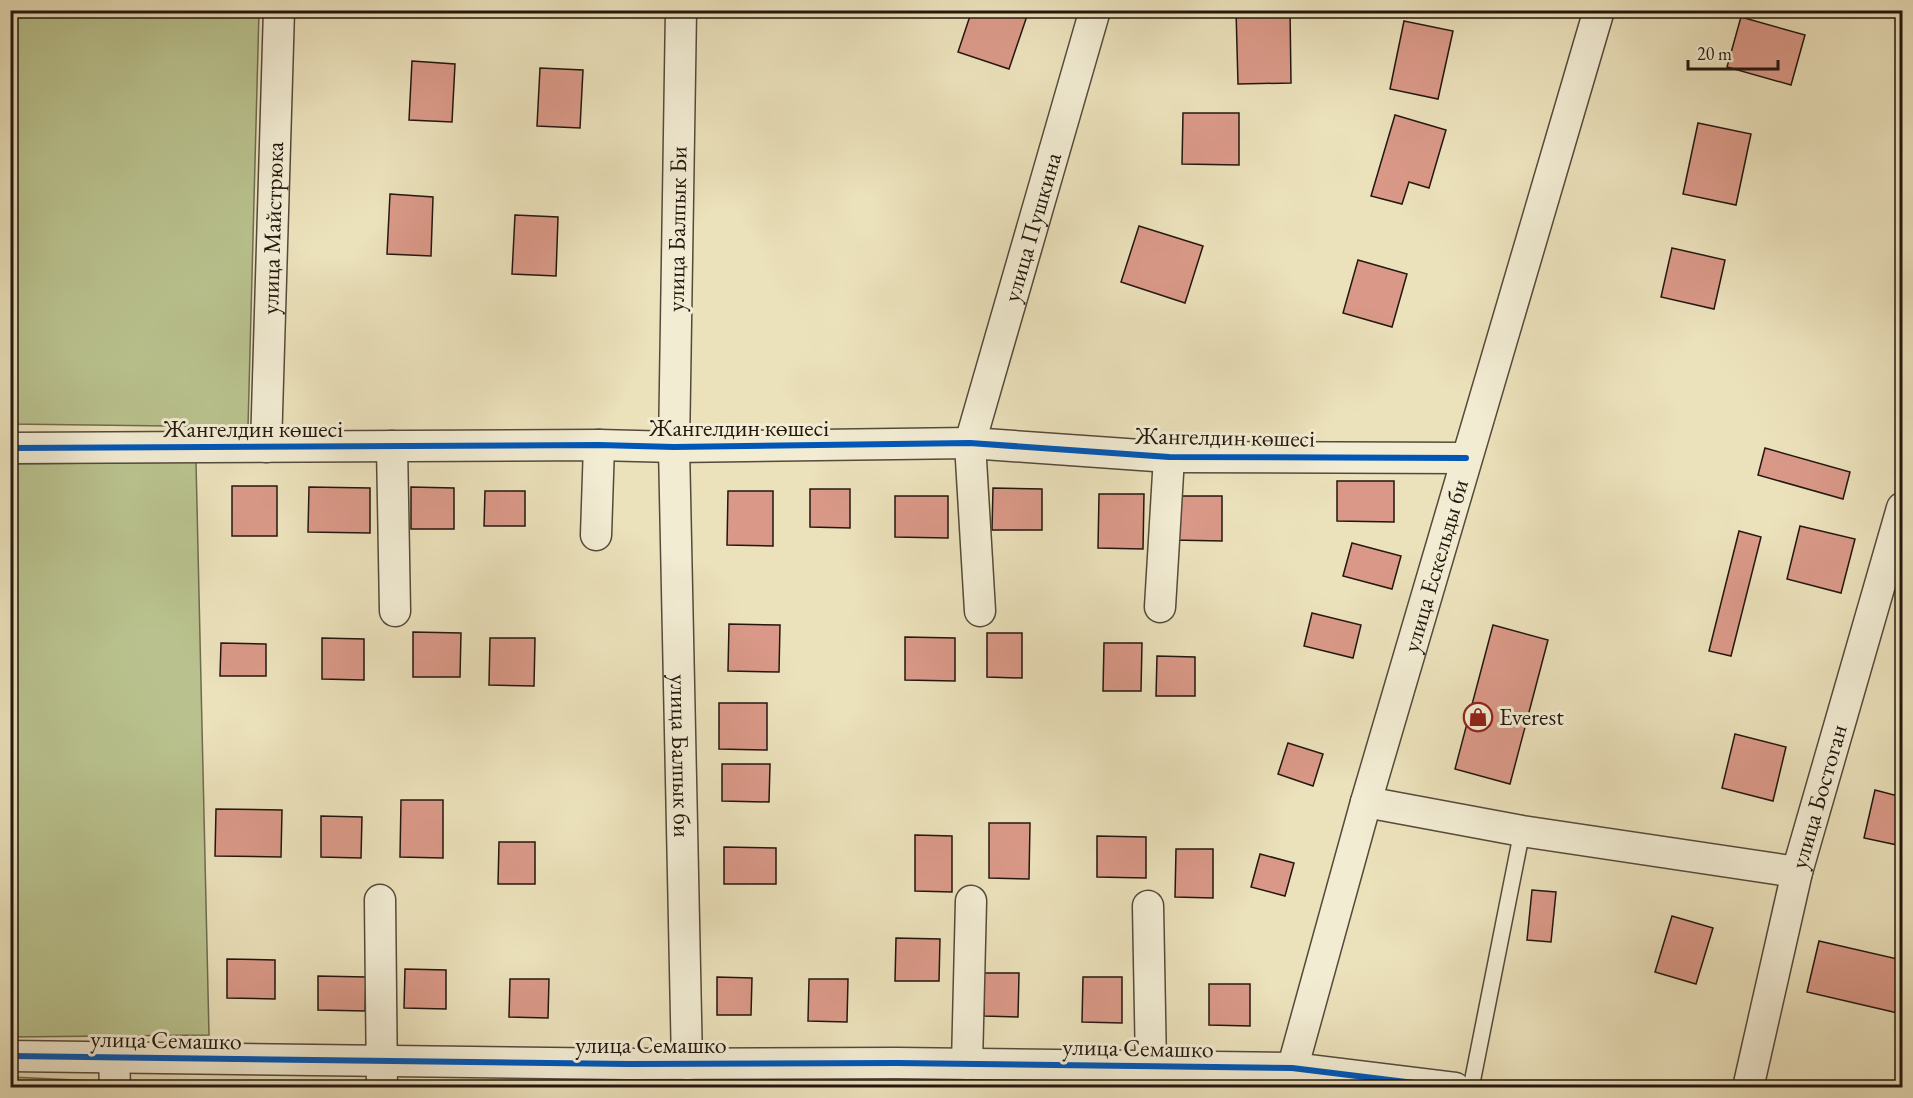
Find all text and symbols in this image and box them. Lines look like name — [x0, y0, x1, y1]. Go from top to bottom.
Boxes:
scale bar — [1688, 33, 1778, 71]
text: 20 m — [1697, 42, 1732, 65]
street label: улица Майстрюка — [254, 141, 290, 315]
street label: улица Балпык Би — [660, 146, 693, 312]
street label: улица Пушкина — [996, 148, 1068, 305]
street label: Жангелдин көшесі — [648, 412, 829, 443]
street label: Жангелдин көшесі — [162, 413, 343, 444]
street label: Жангелдин көшесі — [1134, 419, 1315, 454]
street label: улица Ескельды би — [1395, 475, 1475, 656]
street label: улица Балпык би — [664, 674, 698, 838]
shop icon: Everest — [1462, 701, 1494, 733]
place label: Everest — [1499, 701, 1564, 732]
street label: улица Бостоган — [1783, 721, 1854, 872]
street label: улица Семашко — [90, 1023, 242, 1056]
street label: улица Семашко — [575, 1029, 727, 1060]
street label: улица Семашко — [1062, 1031, 1214, 1064]

